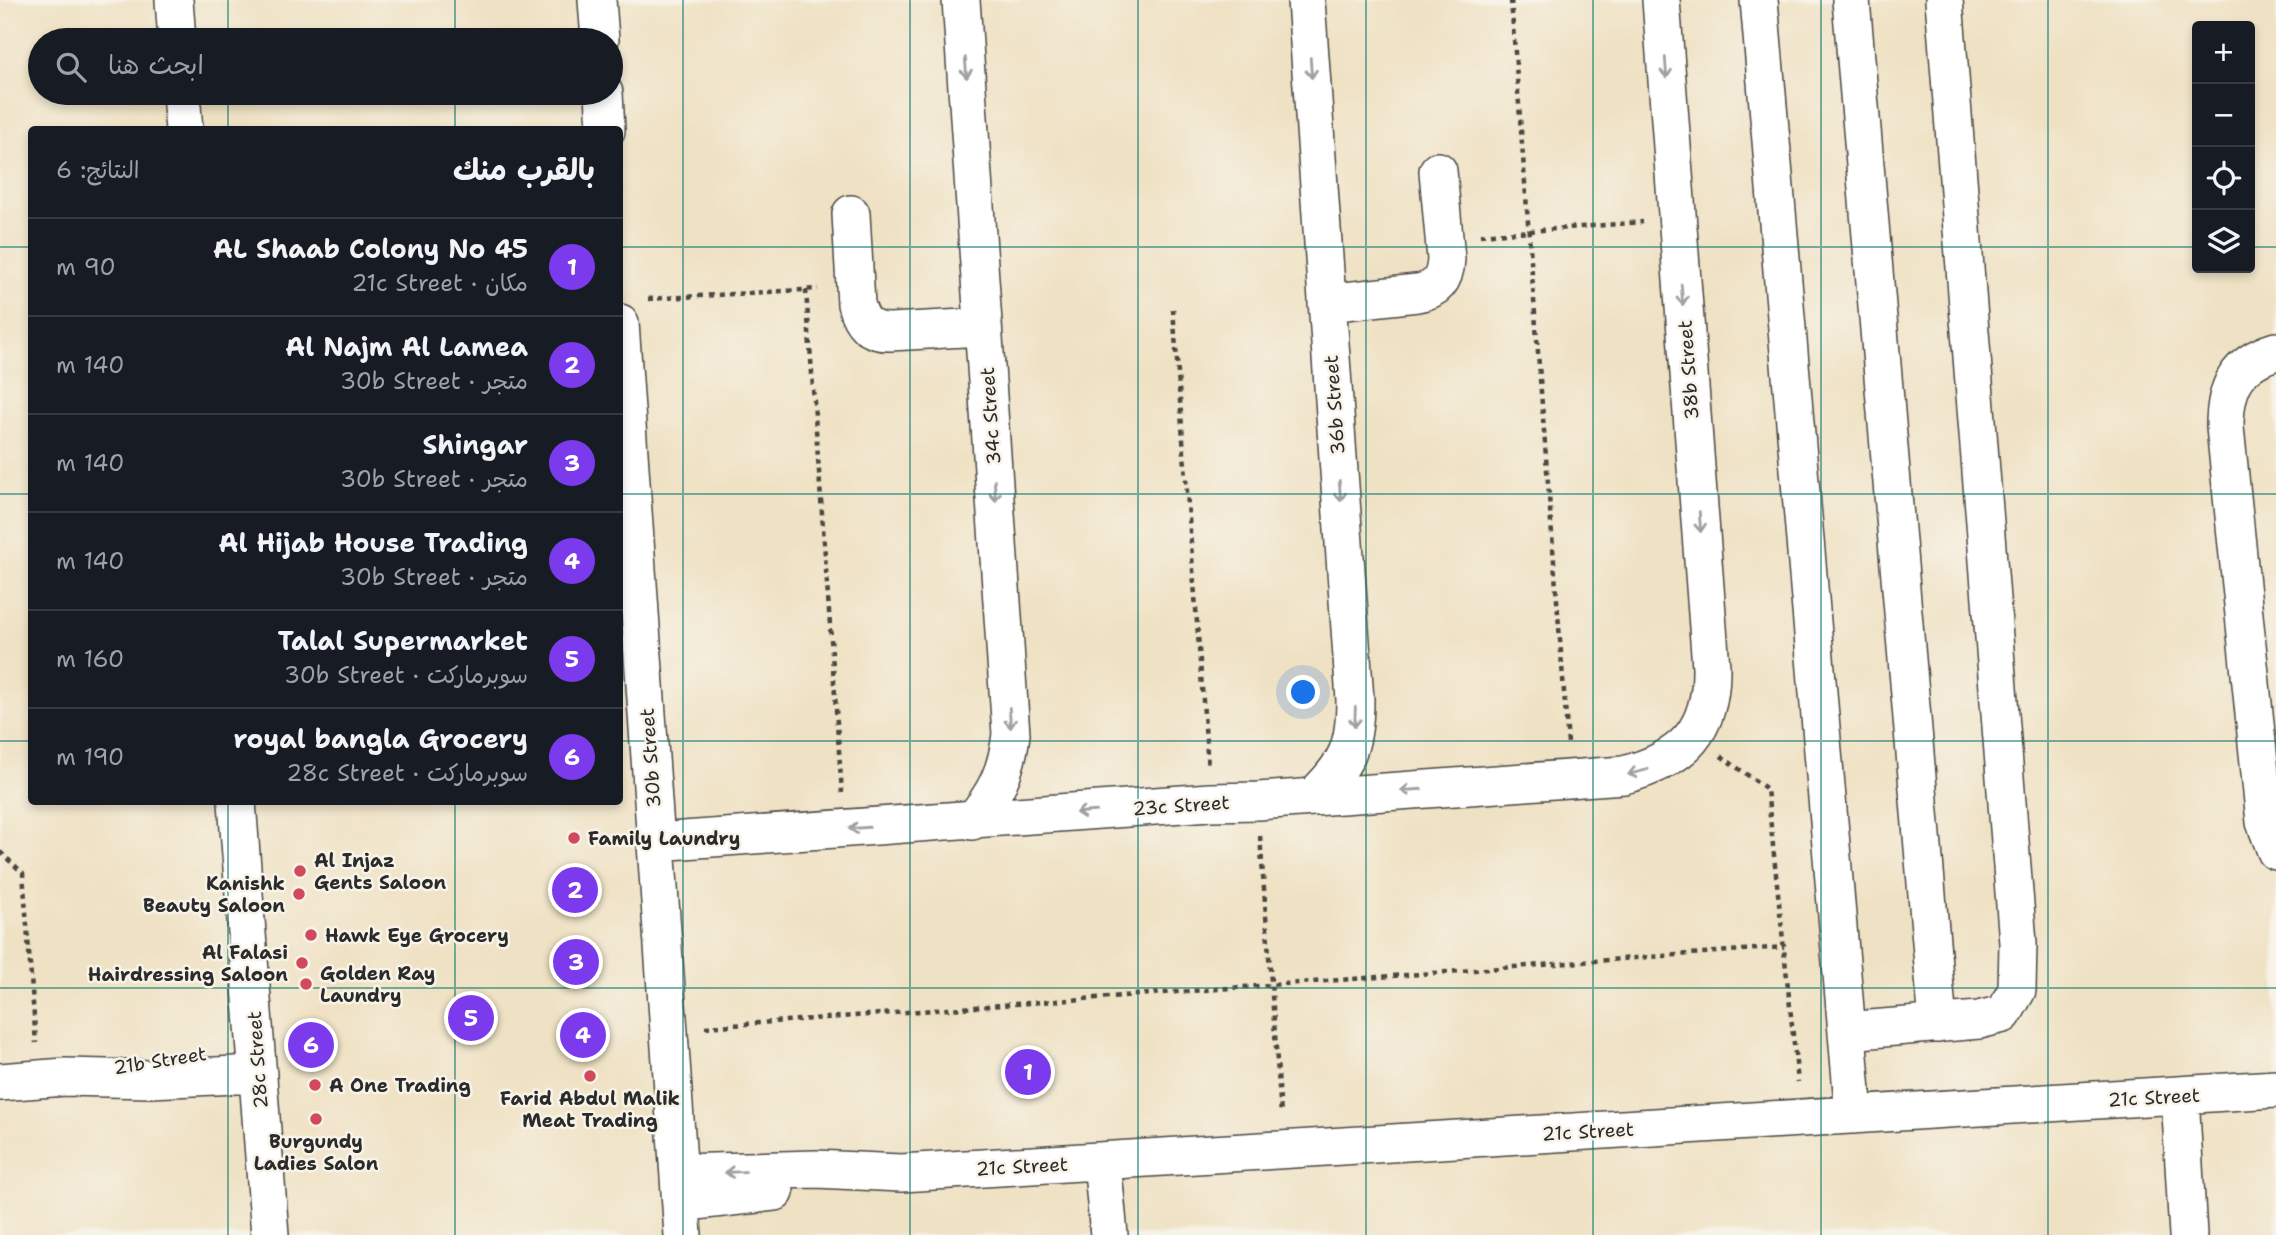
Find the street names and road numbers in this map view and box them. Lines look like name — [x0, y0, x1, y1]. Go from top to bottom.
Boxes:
street label: 38b Street — [1673, 319, 1704, 421]
street label: 36b Street — [1319, 354, 1350, 456]
street label: 34c Street — [975, 366, 1006, 466]
street label: 30b Street — [635, 707, 666, 809]
street label: 23c Street — [1132, 790, 1230, 821]
street label: 28c Street — [242, 1010, 273, 1110]
street label: 21b Street — [112, 1041, 208, 1080]
street label: 21c Street — [2107, 1083, 2201, 1112]
street label: 21c Street — [1541, 1117, 1635, 1146]
street label: 21c Street — [975, 1152, 1069, 1181]

